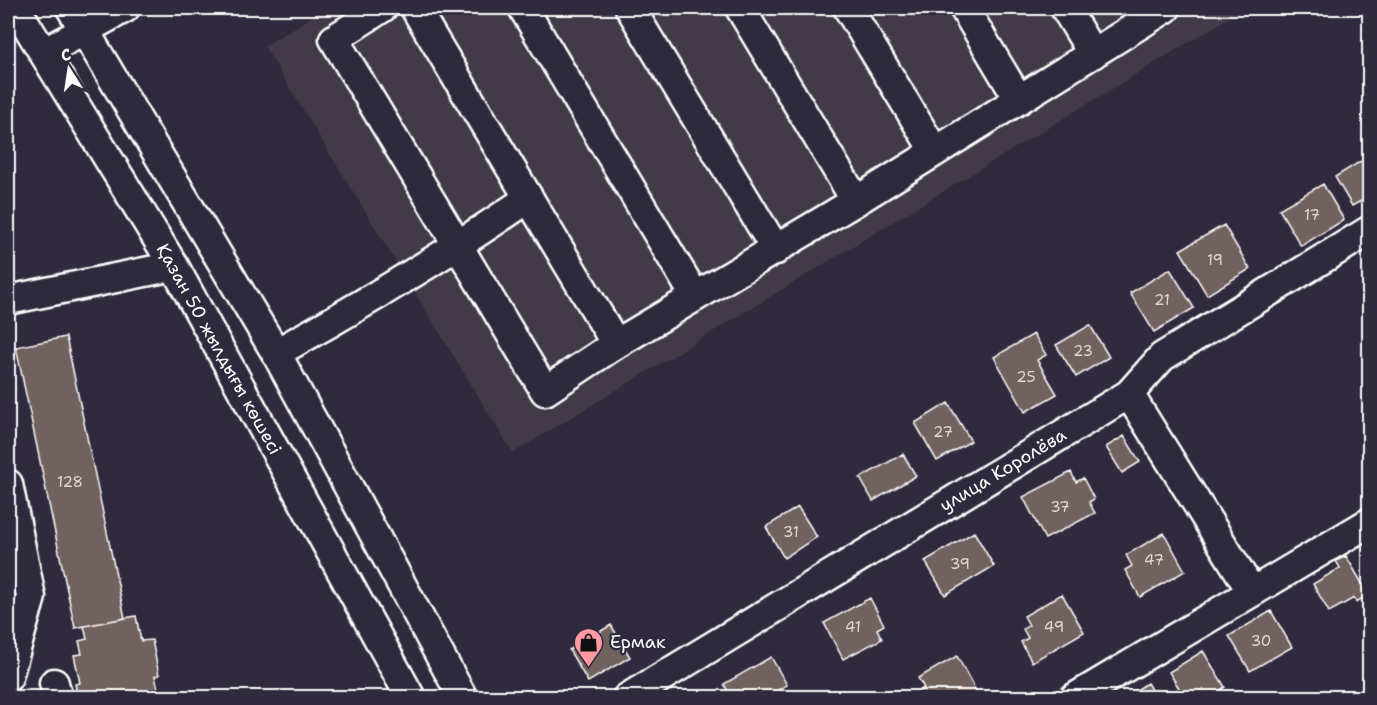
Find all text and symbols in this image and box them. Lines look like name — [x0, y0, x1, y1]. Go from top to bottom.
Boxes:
north arrow — [39, 39, 99, 99]
text: С — [59, 43, 73, 66]
house number: 17 — [1304, 205, 1320, 225]
street label: Қазан 50 жылдығы көшесі — [151, 239, 287, 459]
house number: 19 — [1207, 250, 1223, 270]
house number: 21 — [1154, 290, 1170, 310]
house number: 23 — [1073, 341, 1093, 361]
house number: 25 — [1016, 367, 1036, 387]
house number: 27 — [933, 422, 953, 442]
street label: улица Королёва — [935, 423, 1071, 517]
house number: 128 — [57, 472, 83, 492]
house number: 37 — [1050, 497, 1070, 517]
house number: 31 — [783, 522, 799, 542]
house number: 47 — [1144, 550, 1164, 570]
house number: 39 — [950, 554, 970, 574]
house number: 41 — [845, 617, 861, 637]
house number: 49 — [1044, 617, 1064, 637]
shop icon: Ермак — [573, 626, 605, 668]
place label: Ермак — [610, 630, 666, 654]
house number: 30 — [1251, 631, 1271, 651]

